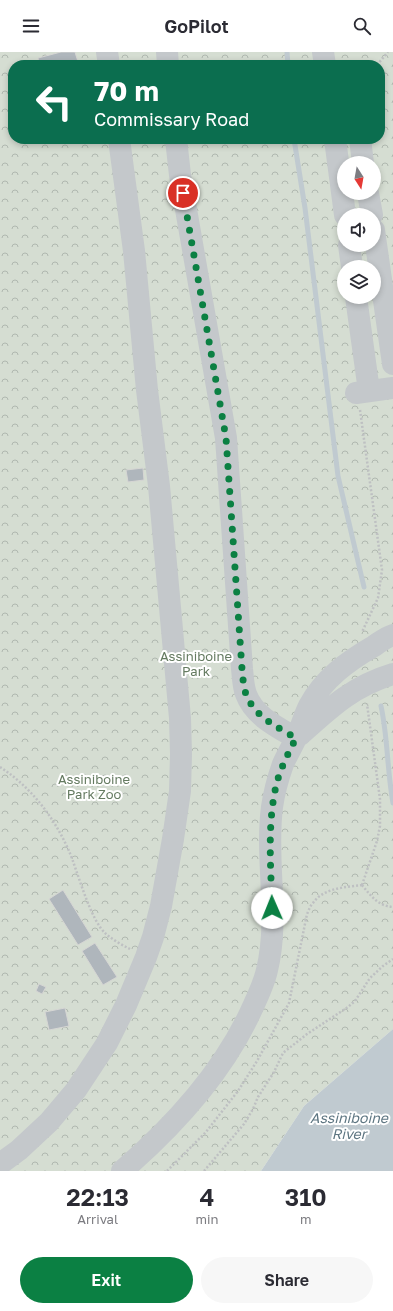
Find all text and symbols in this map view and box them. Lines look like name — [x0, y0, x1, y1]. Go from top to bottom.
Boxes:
icon: menu — [20, 15, 42, 37]
text: GoPilot — [164, 15, 229, 37]
icon: search — [351, 15, 373, 37]
text: 70 m — [94, 74, 159, 107]
icon: left — [28, 76, 80, 128]
text: Commissary Road — [94, 108, 249, 130]
north arrow — [337, 156, 381, 200]
map controls — [337, 156, 381, 304]
pin — [166, 176, 200, 210]
icon: arrive — [172, 182, 194, 204]
button: sound — [337, 208, 381, 252]
button: layers — [337, 260, 381, 304]
park label: Assiniboine Park — [160, 648, 232, 679]
park label: Assiniboine Park Zoo — [58, 771, 130, 802]
position arrow — [251, 887, 293, 929]
water label: Assiniboine River — [310, 1109, 389, 1142]
text: 22:13 — [66, 1182, 129, 1211]
text: 4 — [199, 1182, 214, 1211]
text: 310 — [285, 1182, 327, 1211]
text: Arrival — [77, 1211, 118, 1227]
text: min — [195, 1211, 218, 1227]
text: m — [300, 1211, 311, 1227]
button: Exit — [20, 1257, 193, 1303]
button: Share — [201, 1257, 373, 1303]

